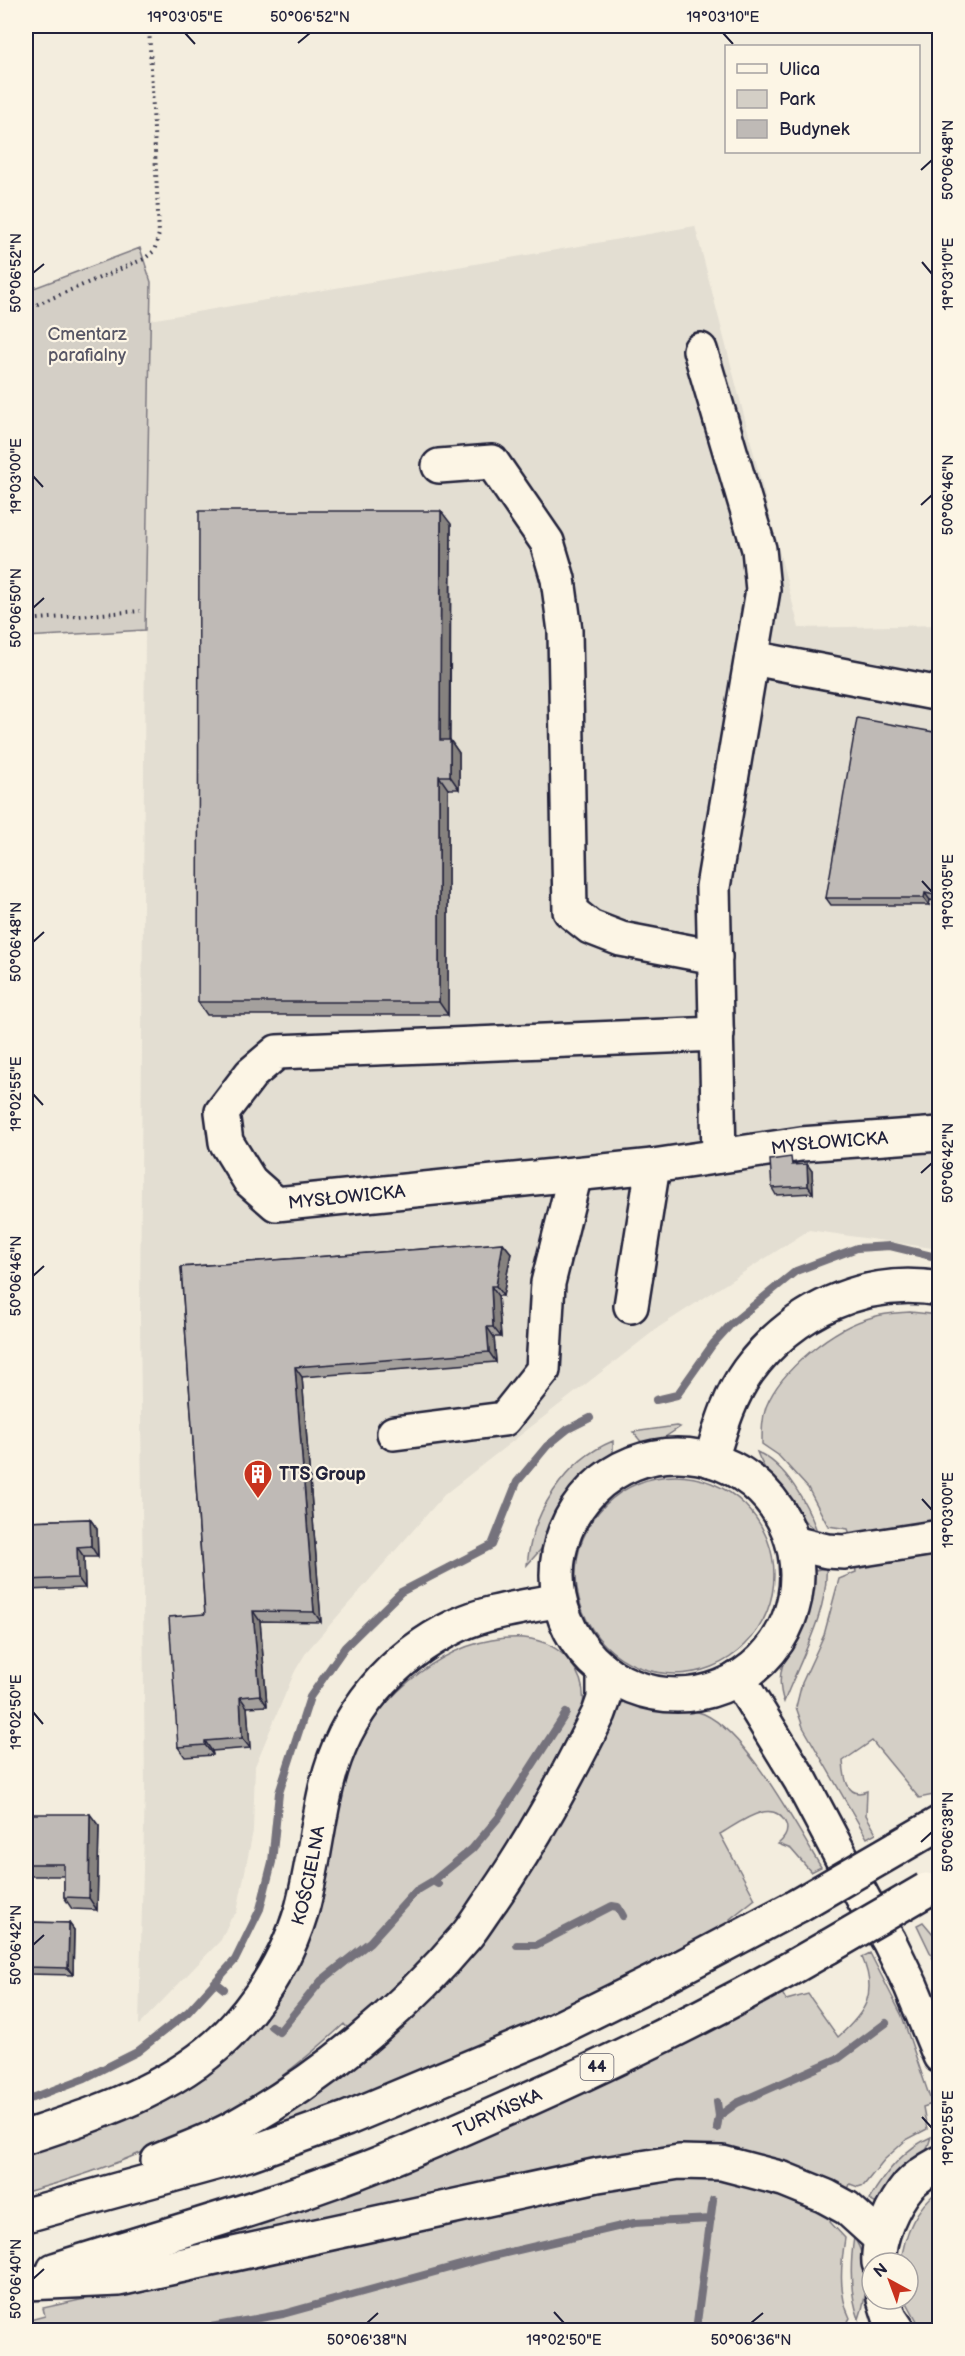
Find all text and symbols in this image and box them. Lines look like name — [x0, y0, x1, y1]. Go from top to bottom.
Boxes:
text: 19°03'05"E — [147, 8, 223, 27]
text: 50°06'52"N — [270, 8, 350, 27]
text: 19°03'10"E — [687, 8, 760, 27]
legend — [725, 45, 920, 153]
text: Ulica — [779, 59, 820, 80]
text: Park — [779, 89, 815, 110]
text: Budynek — [779, 119, 850, 140]
text: 50°06'48"N — [939, 120, 958, 200]
text: 50°06'52"N — [7, 233, 26, 313]
text: 19°03'10"E — [939, 237, 958, 310]
park label: Cmentarz parafialny — [47, 324, 127, 366]
text: 19°03'00"E — [7, 438, 26, 514]
text: 50°06'46"N — [939, 455, 958, 535]
text: 50°06'50"N — [7, 568, 26, 648]
text: 19°03'05"E — [939, 854, 958, 930]
text: 50°06'48"N — [7, 902, 26, 982]
text: 19°02'55"E — [7, 1056, 26, 1132]
text: 50°06'42"N — [939, 1123, 958, 1203]
street label: MYSŁOWICKA — [769, 1127, 889, 1159]
street label: MYSŁOWICKA — [287, 1181, 406, 1213]
text: 50°06'46"N — [7, 1236, 26, 1316]
building icon: TTS Group — [242, 1458, 274, 1500]
place label: TTS Group — [279, 1464, 366, 1485]
text: 19°03'00"E — [939, 1472, 958, 1548]
text: 19°02'50"E — [7, 1674, 26, 1750]
text: 50°06'38"N — [939, 1792, 958, 1872]
street label: KOŚCIELNA — [287, 1824, 329, 1928]
text: 50°06'42"N — [7, 1905, 26, 1985]
road number: 44 — [580, 2054, 614, 2080]
street label: TURYŃSKA — [450, 2084, 545, 2142]
text: 19°02'55"E — [939, 2090, 958, 2166]
text: 50°06'40"N — [7, 2239, 26, 2319]
north arrow — [860, 2251, 920, 2311]
text: N — [870, 2260, 892, 2282]
text: 50°06'38"N — [327, 2331, 407, 2350]
text: 19°02'50"E — [526, 2331, 602, 2350]
text: 50°06'36"N — [711, 2331, 791, 2350]

